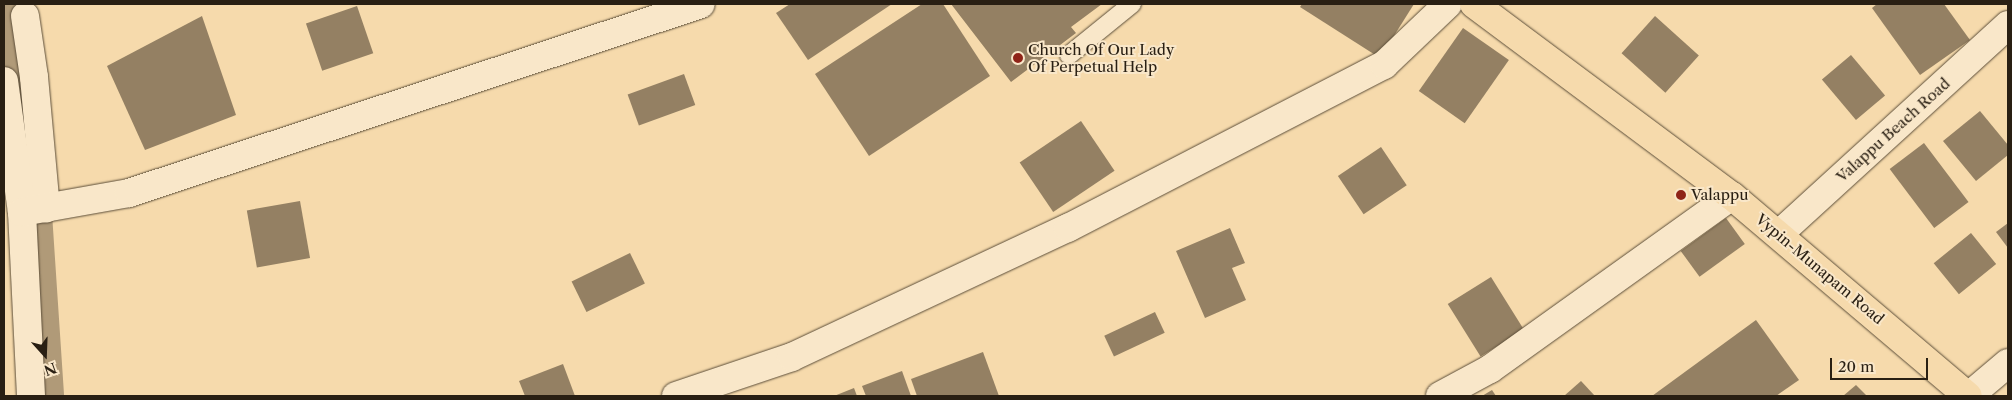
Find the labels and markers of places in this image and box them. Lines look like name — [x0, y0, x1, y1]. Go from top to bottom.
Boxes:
place label: Church Of Our Lady Of Perpetual Help — [1028, 40, 1175, 75]
marker: Church Of Our Lady Of Perpetual Help — [1012, 52, 1024, 64]
place label: Valappu — [1691, 186, 1748, 204]
marker: Valappu — [1675, 189, 1687, 201]

